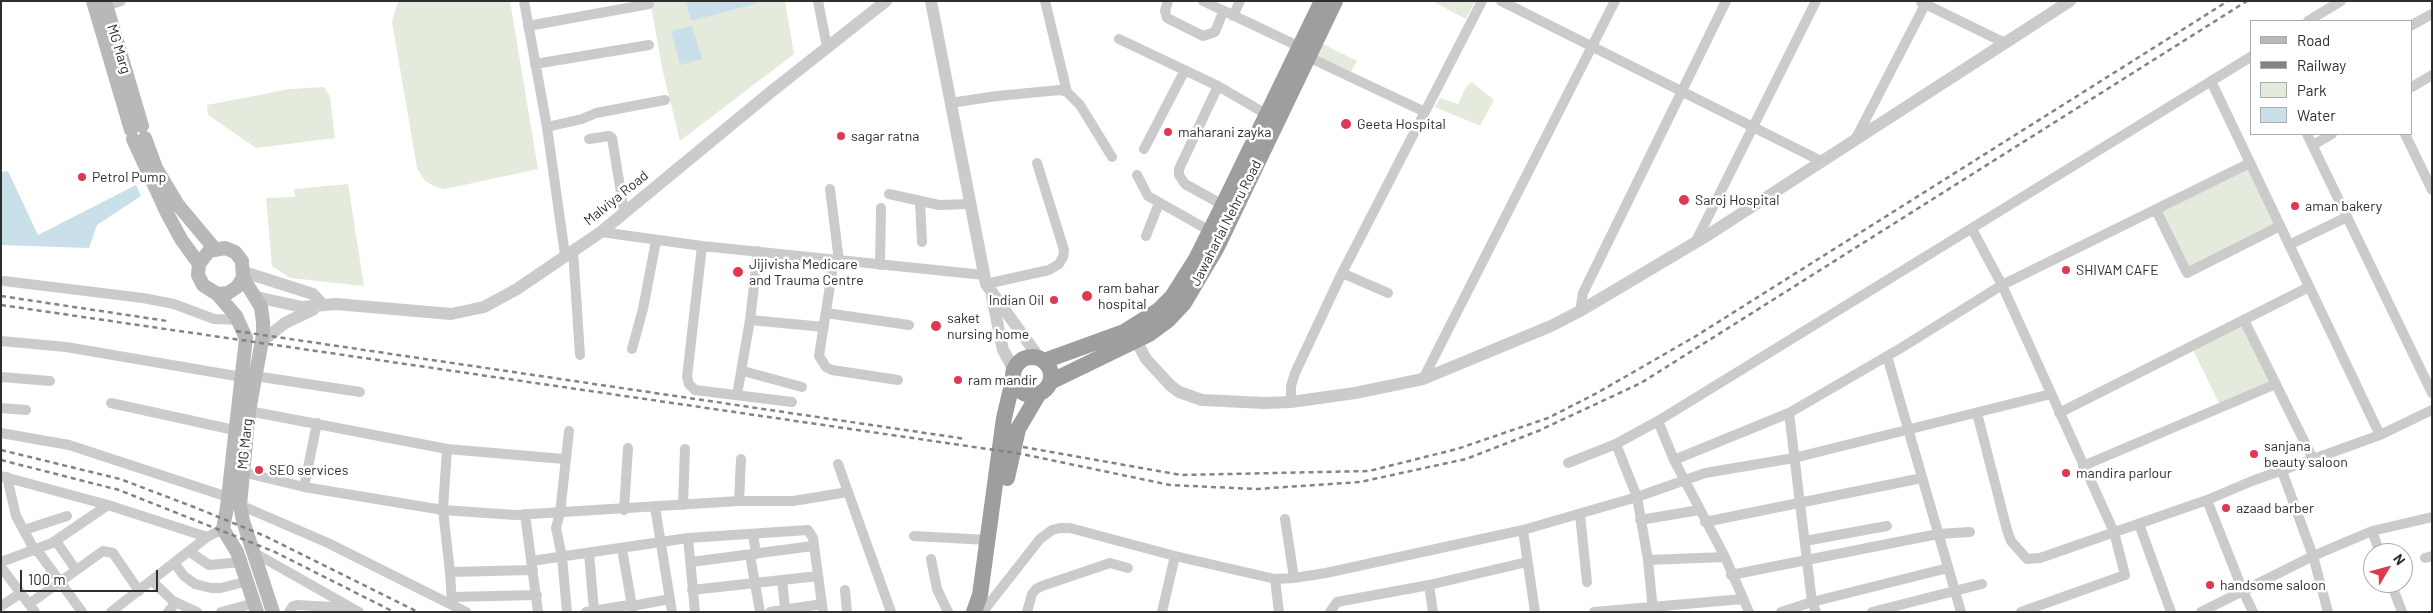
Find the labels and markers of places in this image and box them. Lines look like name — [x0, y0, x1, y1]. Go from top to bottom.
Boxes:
place label: Geeta Hospital — [1357, 116, 1446, 132]
marker: Geeta Hospital — [1339, 117, 1353, 131]
place label: maharani zayka — [1178, 124, 1271, 140]
marker: maharani zayka — [1162, 126, 1174, 138]
place label: sagar ratna — [851, 128, 919, 144]
marker: sagar ratna — [835, 130, 847, 142]
place label: Petrol Pump — [92, 169, 166, 185]
marker: Petrol Pump — [76, 171, 88, 183]
place label: Saroj Hospital — [1695, 192, 1779, 208]
marker: Saroj Hospital — [1677, 193, 1691, 207]
place label: aman bakery — [2305, 198, 2382, 214]
marker: aman bakery — [2289, 200, 2301, 212]
place label: Jijivisha Medicare and Trauma Centre — [749, 256, 864, 288]
place label: SHIVAM CAFE — [2076, 262, 2159, 278]
marker: SHIVAM CAFE — [2060, 264, 2072, 276]
marker: Jijivisha Medicare and Trauma Centre — [731, 265, 745, 279]
place label: ram bahar hospital — [1098, 280, 1159, 312]
marker: ram bahar hospital — [1080, 289, 1094, 303]
place label: Indian Oil — [989, 292, 1044, 308]
marker: Indian Oil — [1048, 294, 1060, 306]
place label: saket nursing home — [947, 310, 1029, 342]
marker: saket nursing home — [929, 319, 943, 333]
place label: ram mandir — [968, 372, 1037, 388]
marker: ram mandir — [952, 374, 964, 386]
place label: sanjana beauty saloon — [2264, 438, 2348, 471]
marker: sanjana beauty saloon — [2248, 448, 2260, 460]
place label: SEO services — [269, 462, 348, 478]
marker: SEO services — [253, 464, 265, 476]
place label: mandira parlour — [2076, 465, 2172, 481]
marker: mandira parlour — [2060, 467, 2072, 479]
place label: azaad barber — [2236, 500, 2314, 516]
marker: azaad barber — [2220, 502, 2232, 514]
place label: handsome saloon — [2220, 577, 2326, 593]
marker: handsome saloon — [2204, 579, 2216, 591]

